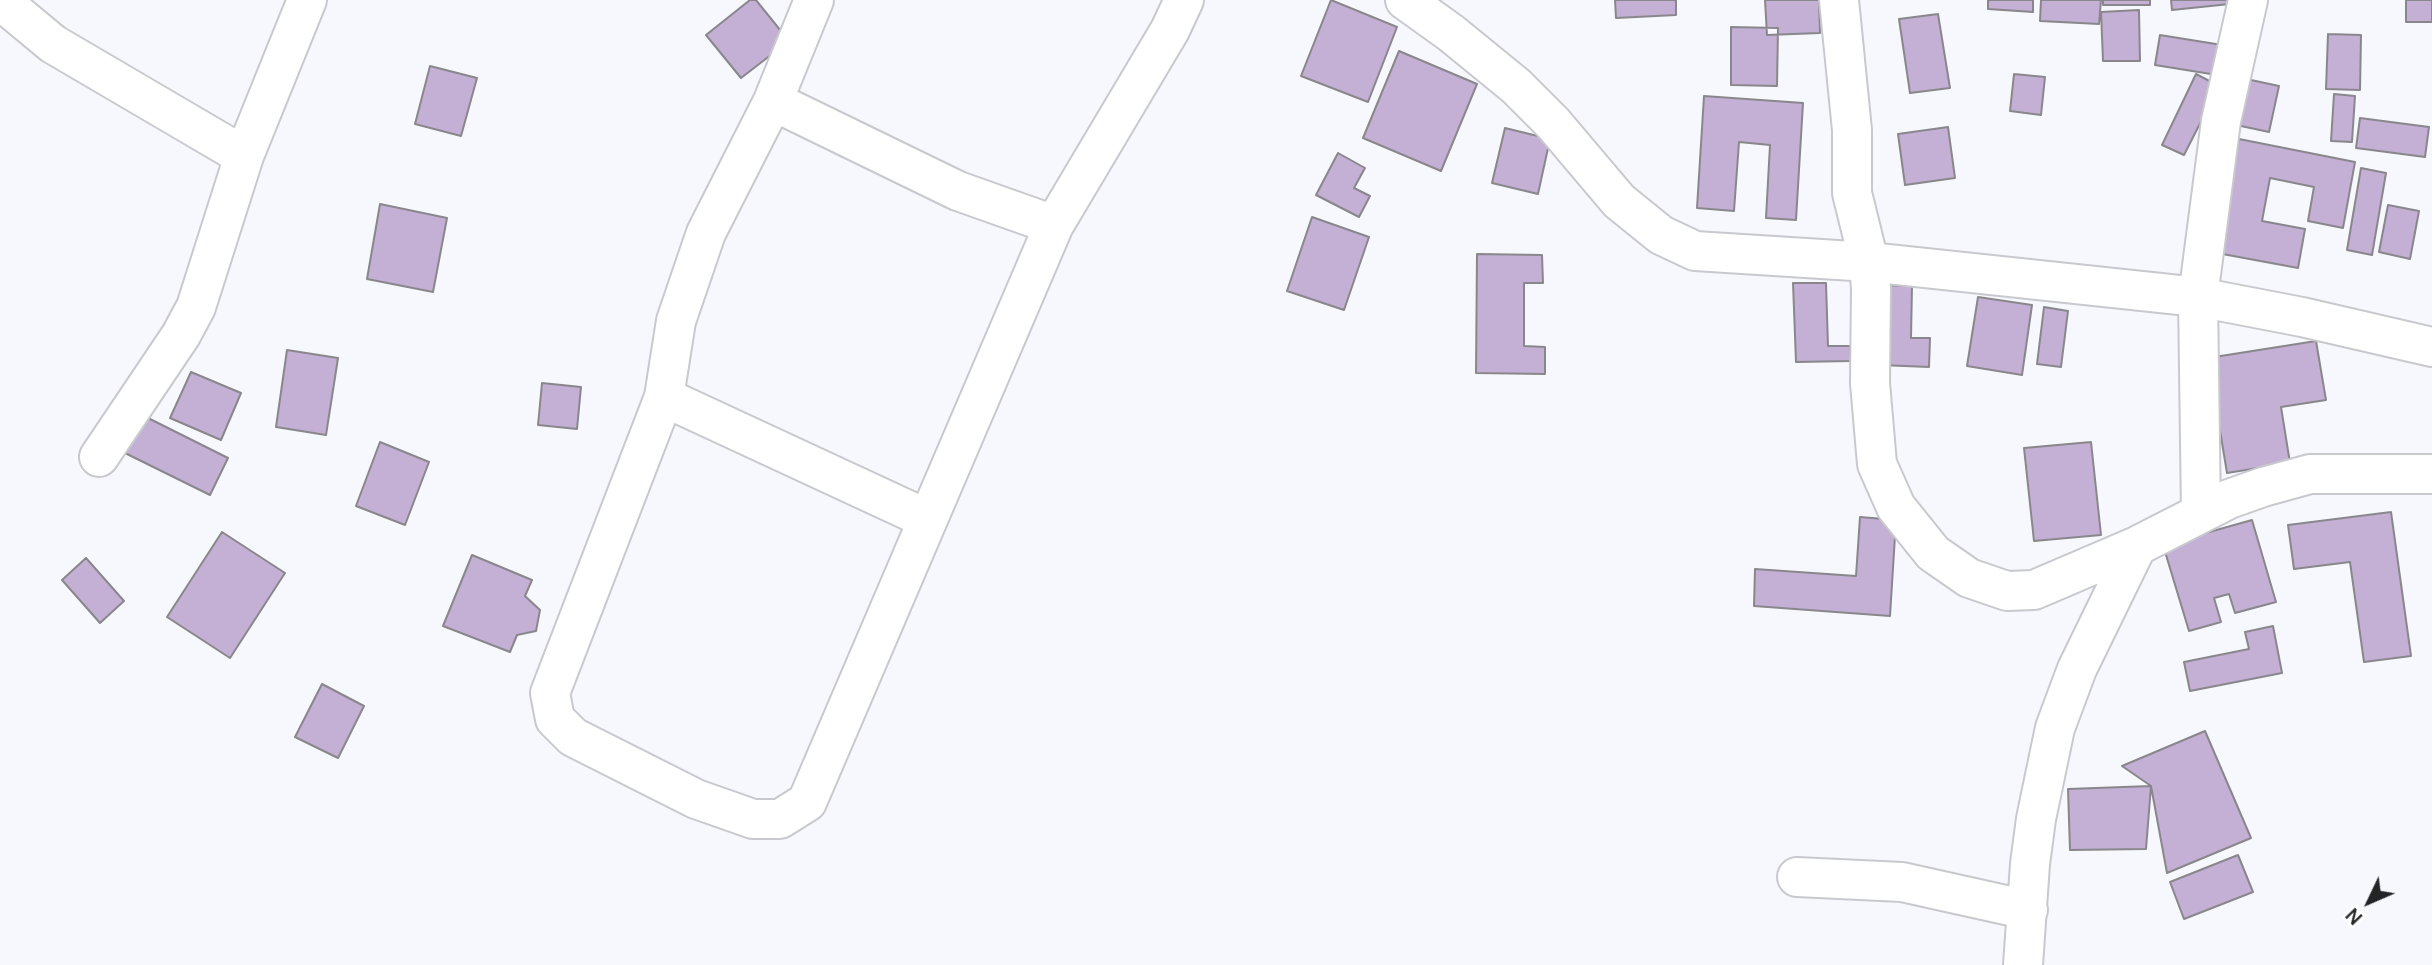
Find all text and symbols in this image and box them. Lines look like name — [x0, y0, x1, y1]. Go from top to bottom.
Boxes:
north arrow — [2334, 867, 2404, 937]
text: N — [2340, 903, 2368, 931]

